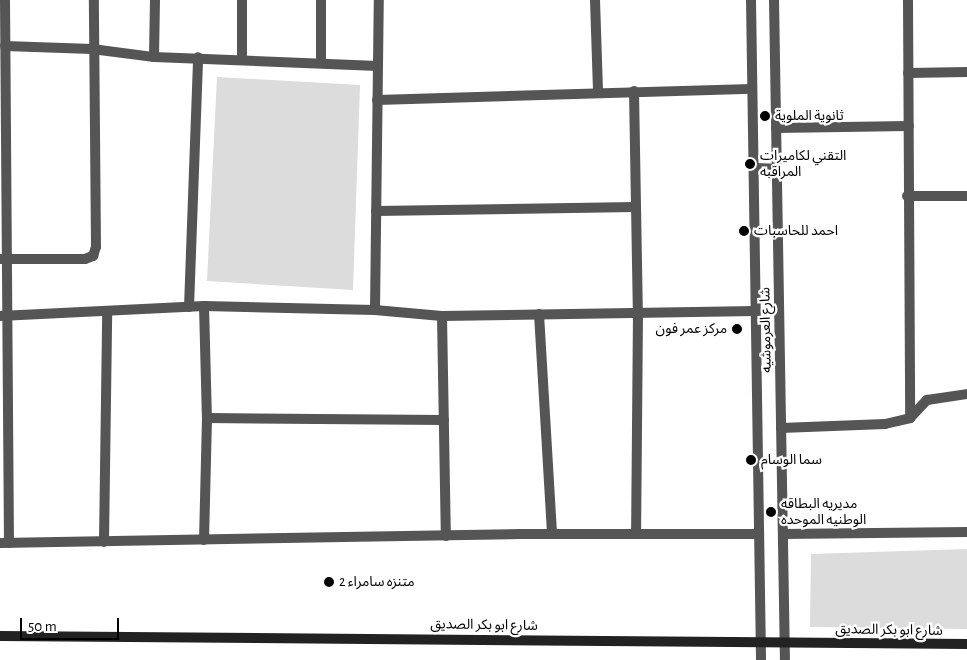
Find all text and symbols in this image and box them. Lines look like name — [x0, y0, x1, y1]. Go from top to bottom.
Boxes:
place label: ثانوية الملوية — [775, 108, 844, 124]
marker: ثانوية الملوية — [759, 110, 771, 122]
place label: التقني لكاميرات المراقبه — [760, 148, 846, 180]
marker: التقني لكاميرات المراقبه — [744, 158, 756, 170]
place label: احمد للحاسبات — [754, 223, 838, 239]
marker: احمد للحاسبات — [738, 225, 750, 237]
street label: شارع العرموشيه — [757, 287, 775, 373]
place label: مركز عمر فون — [656, 321, 727, 337]
marker: مركز عمر فون — [731, 323, 743, 335]
place label: سما الوسام — [761, 452, 822, 468]
marker: سما الوسام — [745, 454, 757, 466]
place label: مديريه البطاقه الوطنيه الموحده — [781, 496, 866, 528]
marker: مديريه البطاقه الوطنيه الموحده — [765, 506, 777, 518]
place label: متنزه سامراء 2 — [339, 574, 415, 590]
marker: متنزه سامراء 2 — [323, 576, 335, 588]
scale bar — [22, 608, 121, 640]
street label: شارع ابو بكر الصديق — [430, 616, 538, 634]
text: 50 m — [28, 619, 57, 634]
street label: شارع ابو بكر الصديق — [835, 621, 943, 639]

